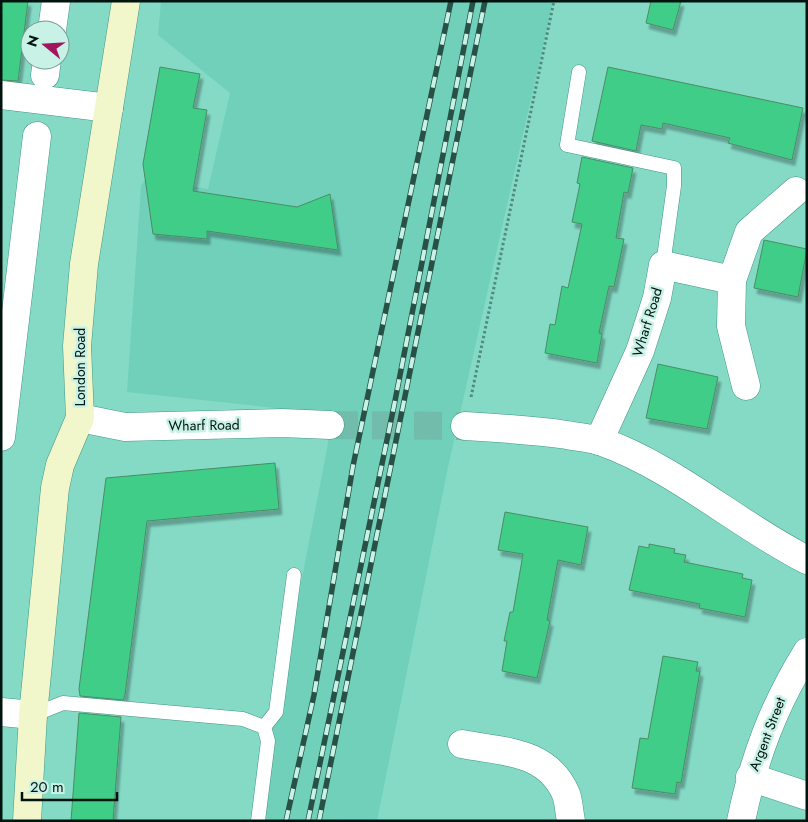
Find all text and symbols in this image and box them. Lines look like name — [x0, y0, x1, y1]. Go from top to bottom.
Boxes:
north arrow — [20, 20, 70, 70]
text: N — [21, 33, 44, 49]
street label: Wharf Road — [627, 285, 667, 359]
street label: London Road — [70, 328, 90, 406]
street label: Wharf Road — [168, 414, 240, 436]
street label: Argent Street — [744, 694, 790, 774]
scale bar — [22, 770, 118, 802]
text: 20 m — [30, 776, 64, 798]

